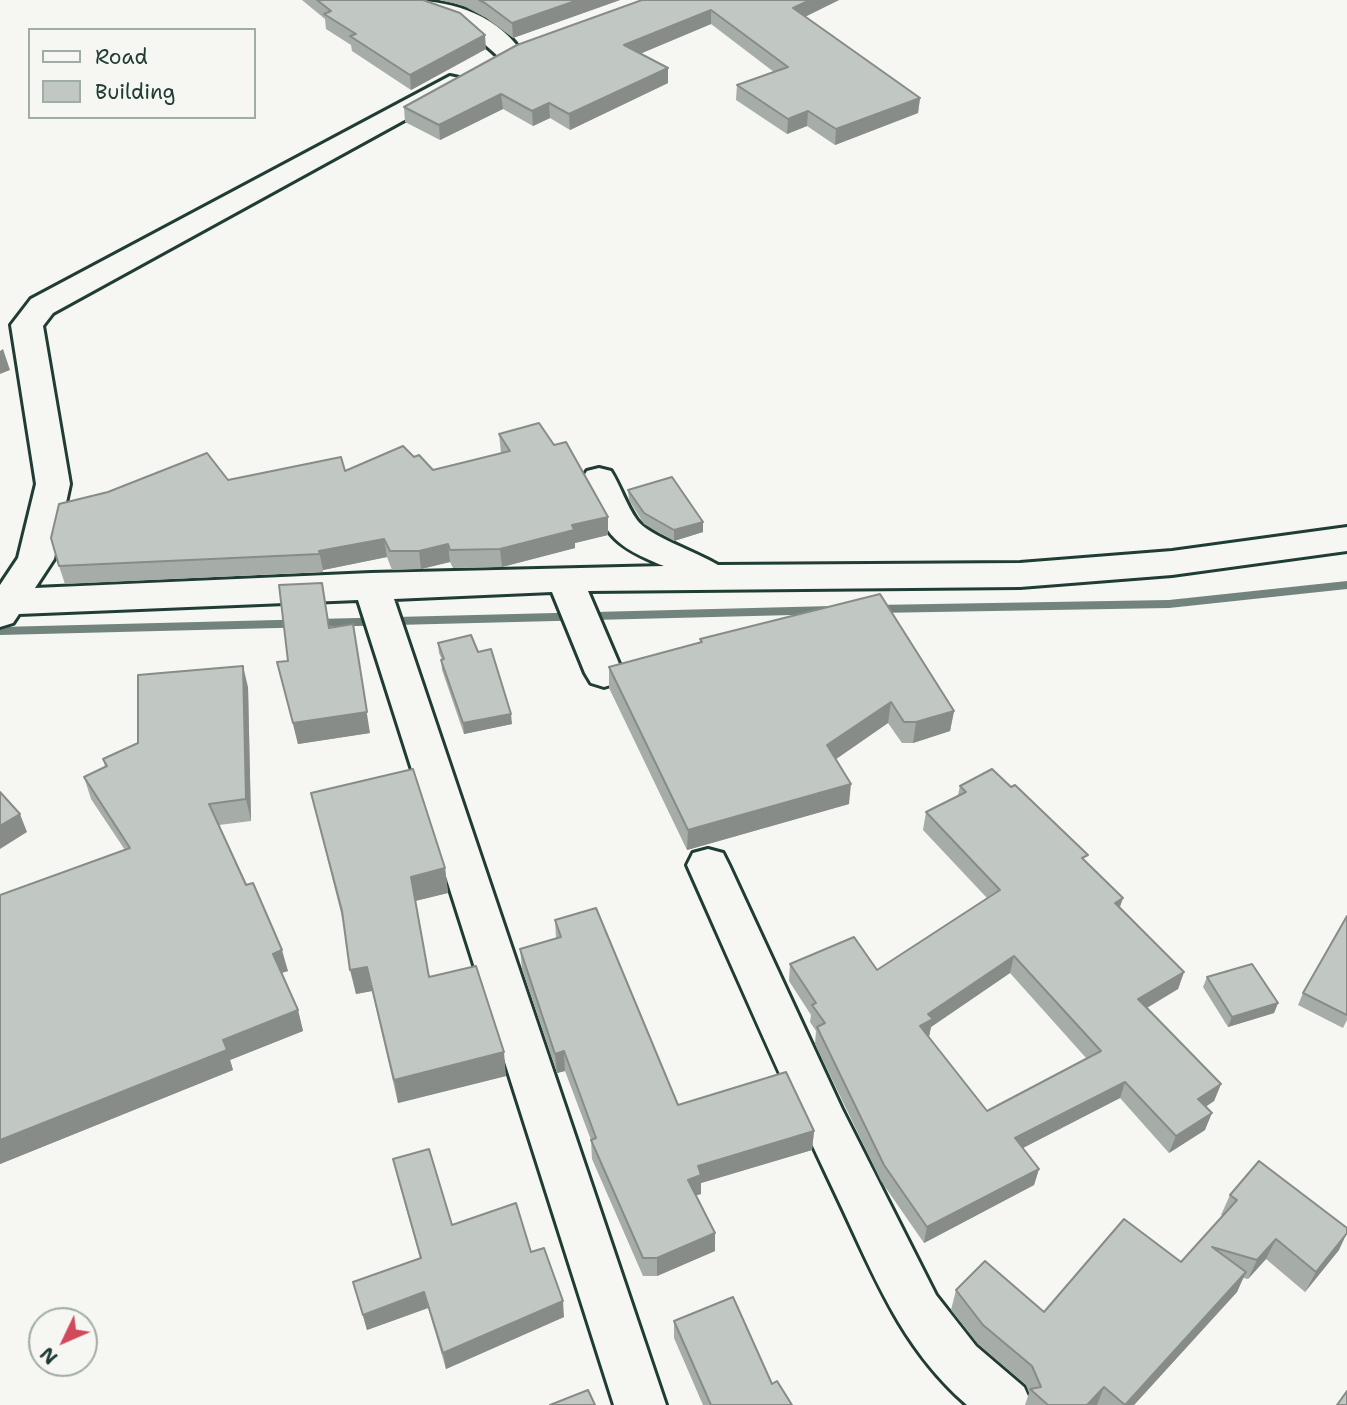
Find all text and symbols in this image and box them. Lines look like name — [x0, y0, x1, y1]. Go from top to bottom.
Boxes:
legend — [28, 28, 256, 119]
text: Road — [95, 43, 148, 71]
text: Building — [95, 78, 175, 106]
north arrow — [28, 1307, 98, 1377]
text: N — [35, 1341, 63, 1370]

